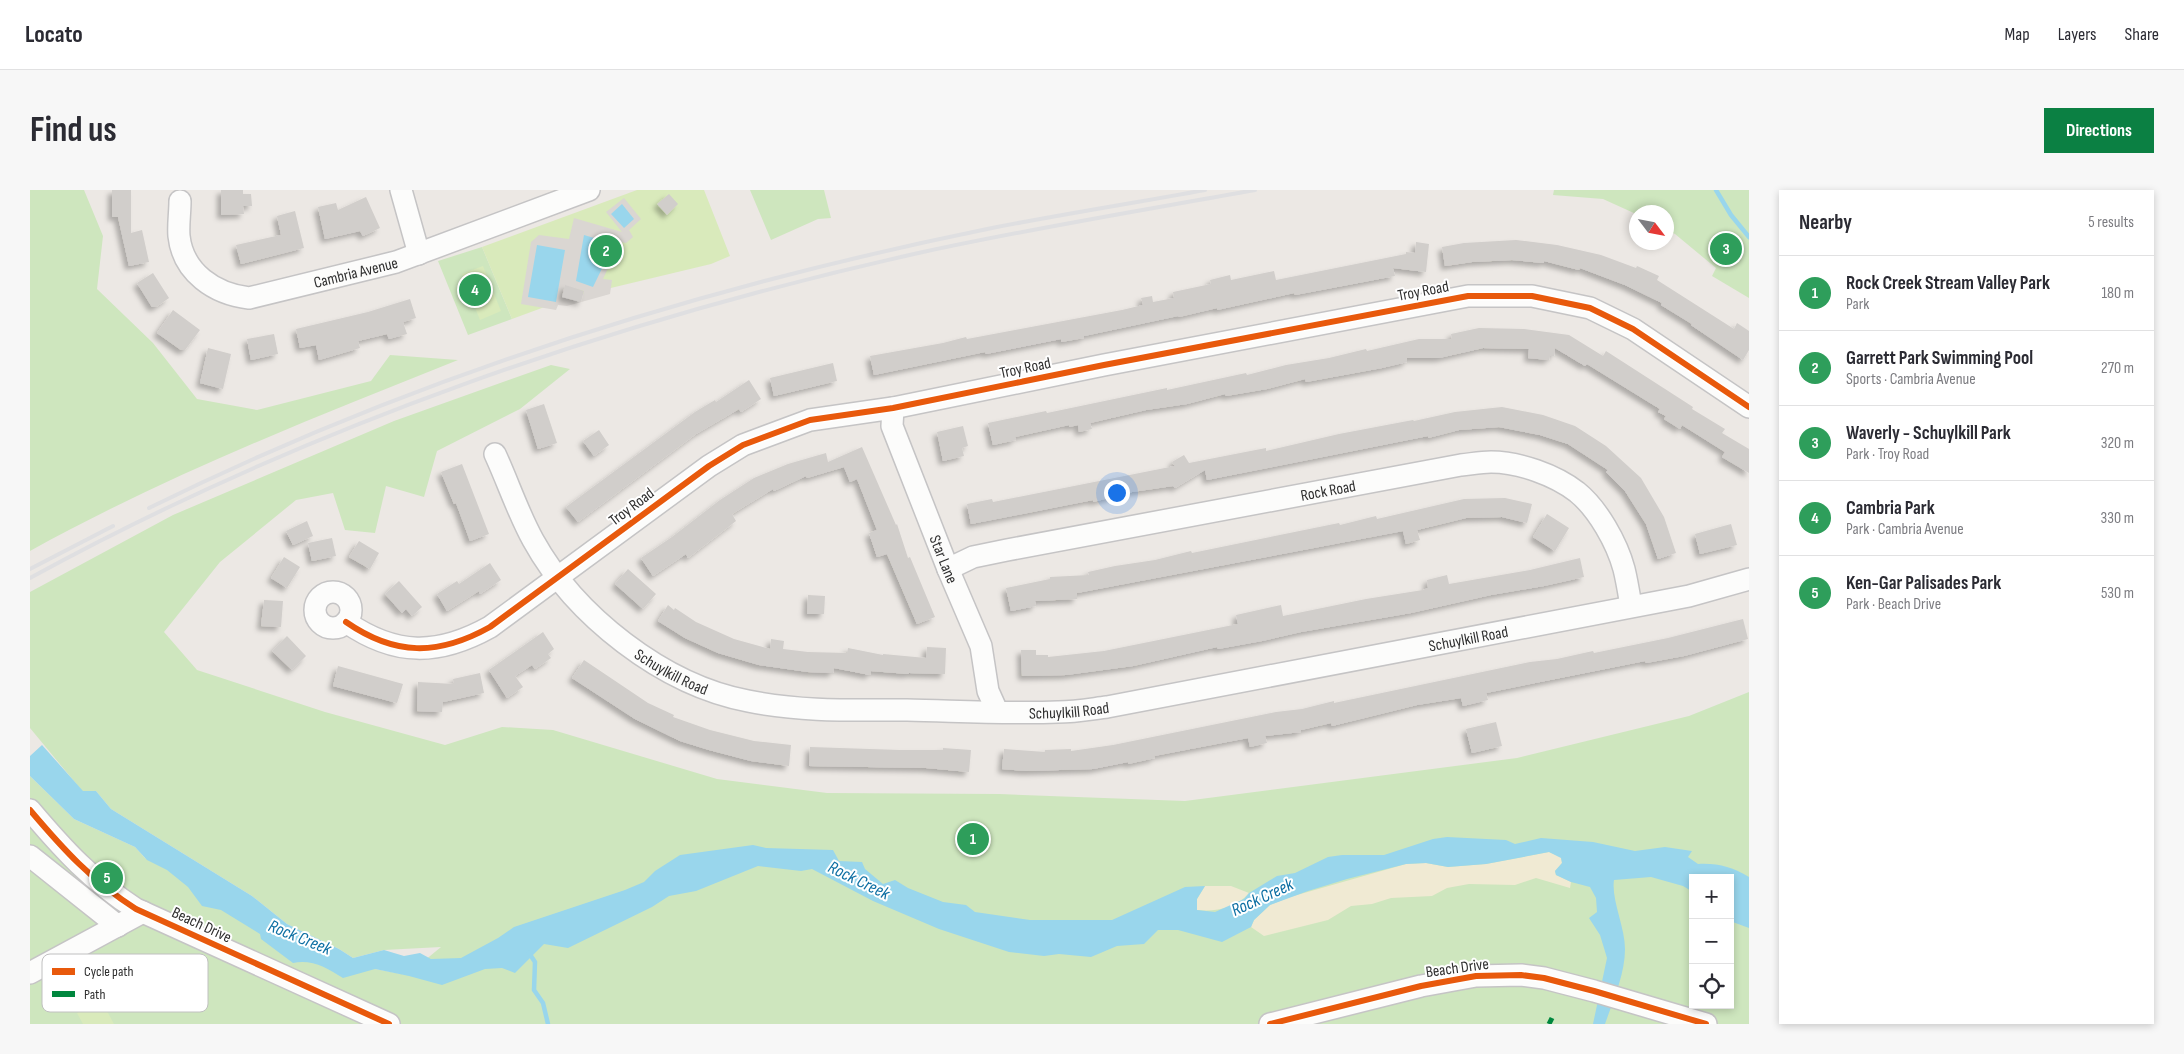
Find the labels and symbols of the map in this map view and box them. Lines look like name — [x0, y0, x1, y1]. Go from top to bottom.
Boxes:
north arrow — [1629, 205, 1674, 250]
pin: 3 — [1710, 230, 1742, 268]
pin: 2 — [590, 232, 622, 270]
street label: Cambria Avenue — [312, 254, 400, 293]
pin: 4 — [459, 271, 491, 309]
street label: Troy Road — [1396, 277, 1450, 306]
street label: Troy Road — [998, 354, 1052, 383]
street label: Rock Road — [1299, 477, 1357, 506]
your location — [1104, 480, 1130, 506]
street label: Troy Road — [606, 484, 658, 530]
street label: Star Lane — [925, 533, 961, 587]
street label: Schuylkill Road — [1427, 623, 1510, 656]
street label: Schuylkill Road — [630, 645, 710, 700]
street label: Schuylkill Road — [1029, 699, 1110, 724]
pin: 1 — [957, 820, 989, 858]
water label: Rock Creek — [825, 857, 894, 905]
pin: 5 — [91, 859, 123, 897]
water label: Rock Creek — [1228, 873, 1298, 921]
street label: Beach Drive — [169, 903, 234, 947]
water label: Rock Creek — [265, 915, 335, 960]
legend — [42, 954, 208, 1012]
street label: Beach Drive — [1424, 955, 1490, 982]
text: Cycle path — [84, 963, 134, 980]
text: Path — [84, 986, 105, 1003]

